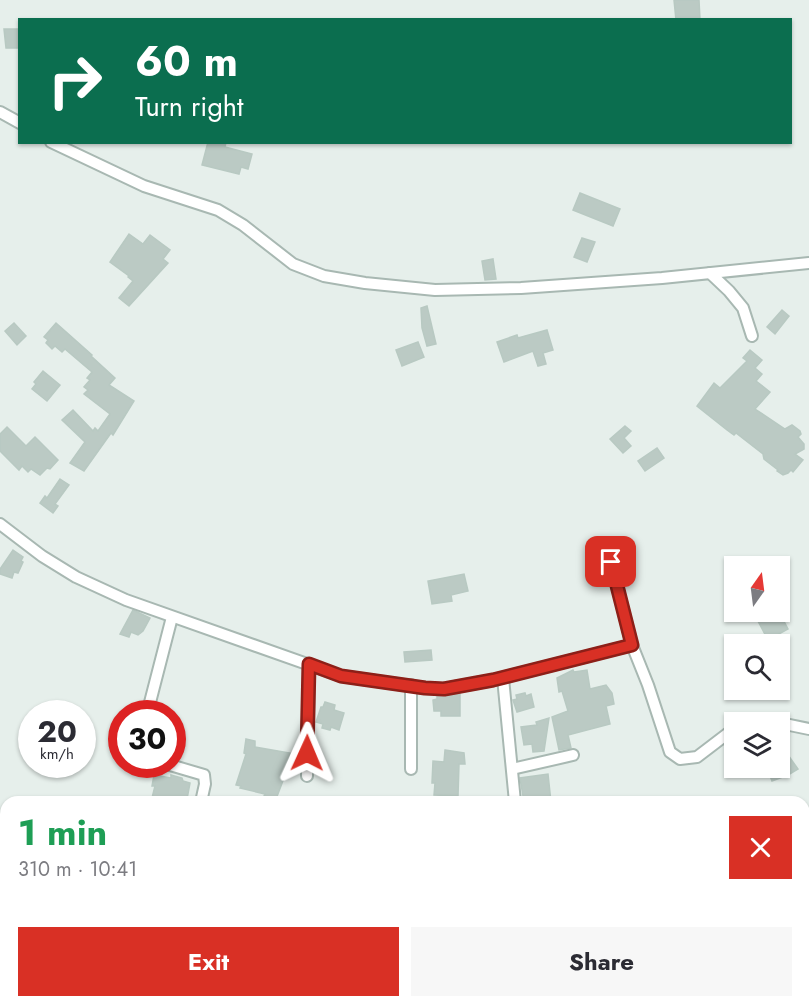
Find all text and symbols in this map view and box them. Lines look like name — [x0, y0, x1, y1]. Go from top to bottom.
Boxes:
text: 60 m — [135, 31, 238, 92]
icon: right — [36, 42, 114, 120]
text: Turn right — [135, 87, 243, 126]
pin — [585, 536, 636, 587]
icon: arrive — [594, 545, 627, 578]
north arrow — [724, 556, 790, 622]
map controls — [724, 556, 790, 778]
button: search — [724, 634, 790, 700]
speed limit sign: 30 — [108, 700, 186, 778]
text: 20 — [37, 710, 77, 753]
button: layers — [724, 712, 790, 778]
position arrow — [275, 721, 339, 785]
text: km/h — [40, 743, 74, 765]
text: 1 min — [18, 806, 107, 858]
button: close — [729, 816, 792, 879]
text: 310 m · 10:41 — [18, 855, 137, 884]
button: Exit — [18, 927, 399, 996]
button: Share — [411, 927, 792, 996]

